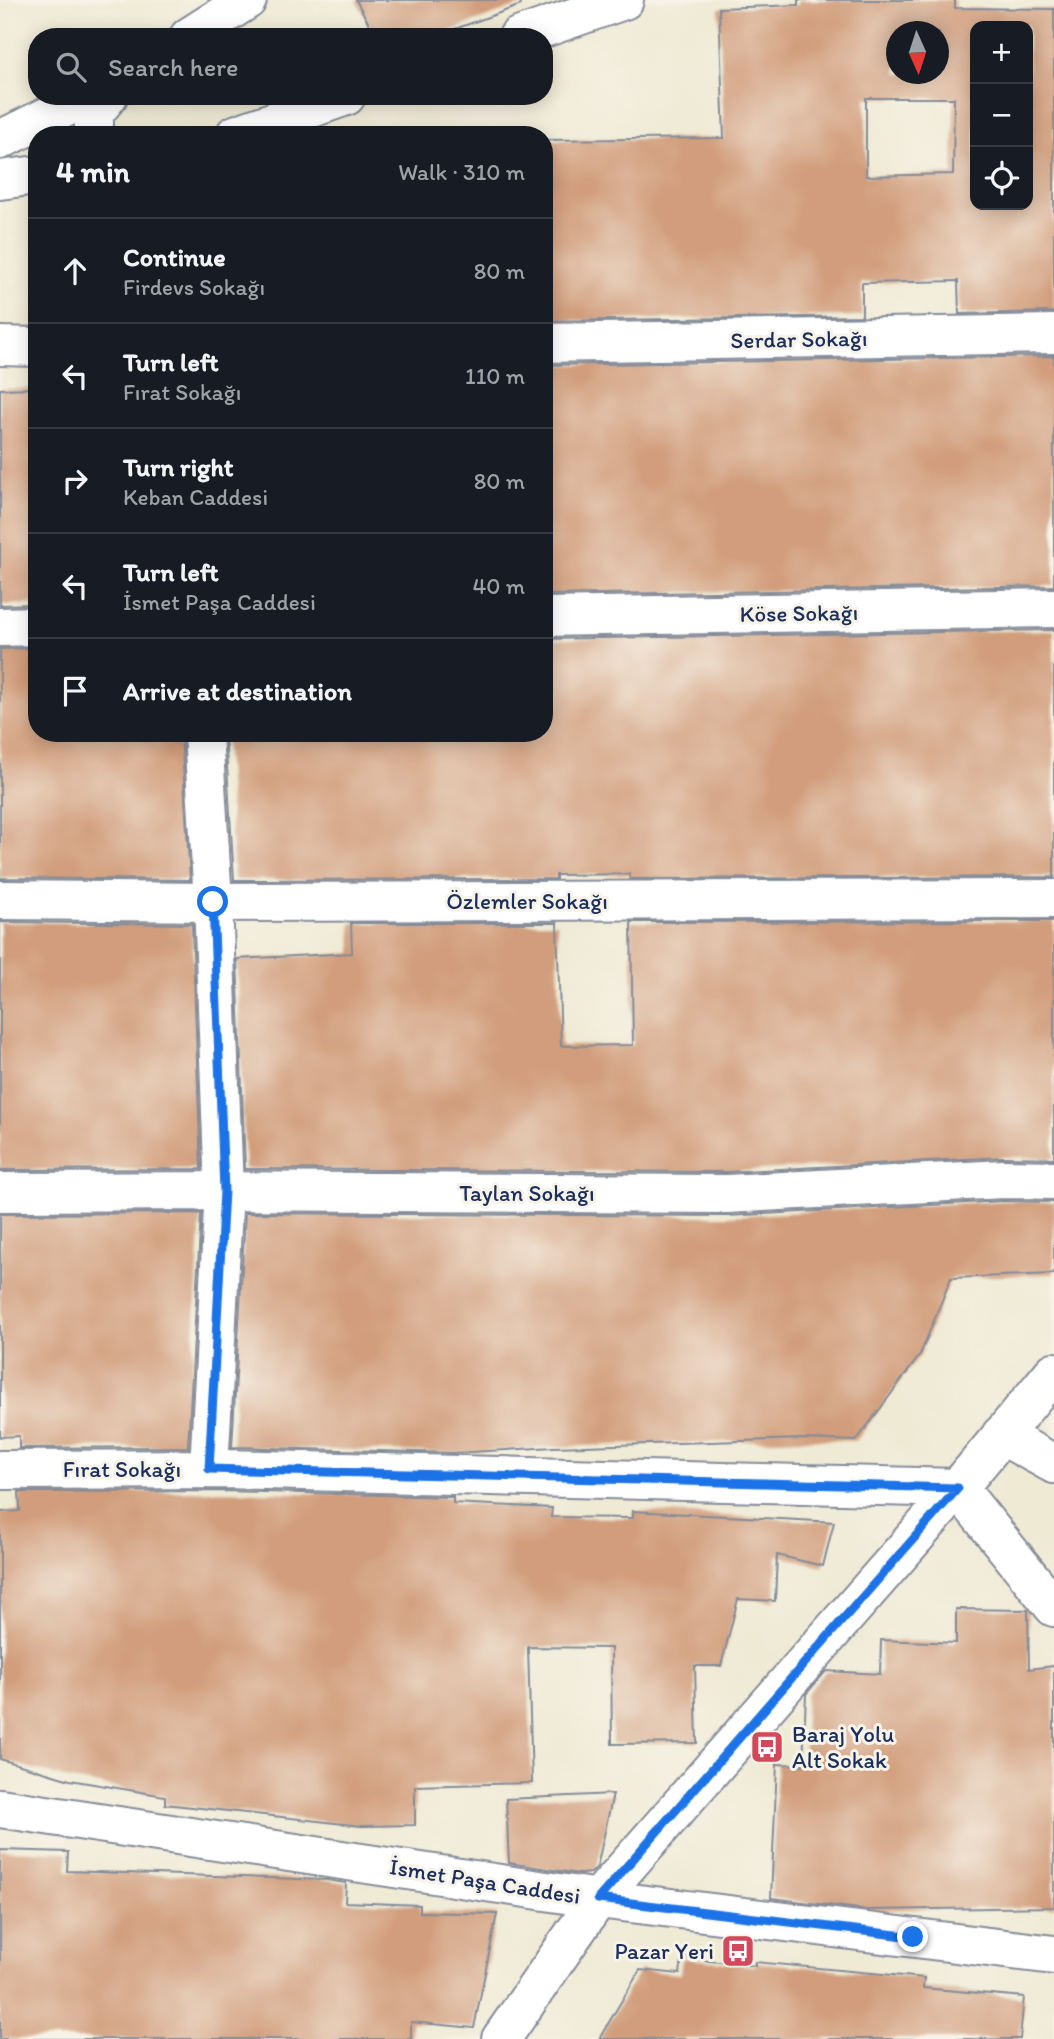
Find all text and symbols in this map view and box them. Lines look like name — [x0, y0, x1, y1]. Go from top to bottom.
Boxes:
north arrow — [886, 21, 949, 84]
map controls — [970, 21, 1033, 210]
button: + — [970, 21, 1033, 84]
search box — [28, 28, 553, 105]
icon: search — [52, 48, 90, 86]
text: Search here — [108, 51, 238, 83]
button: − — [970, 84, 1033, 147]
button: locate — [970, 147, 1033, 210]
text: 4 min — [56, 153, 130, 190]
text: Walk · 310 m — [398, 158, 525, 186]
text: Continue — [123, 241, 226, 273]
icon: ahead — [56, 252, 94, 290]
text: 80 m — [474, 257, 525, 285]
text: Firdevs Sokağı — [123, 273, 265, 301]
street label: Serdar Sokağı — [730, 324, 868, 354]
text: Turn left — [123, 346, 219, 378]
icon: left — [56, 357, 94, 395]
text: 110 m — [465, 362, 525, 390]
text: Fırat Sokağı — [123, 378, 242, 406]
text: Turn right — [123, 451, 234, 483]
icon: right — [56, 462, 94, 500]
text: 80 m — [474, 467, 525, 495]
text: Keban Caddesi — [123, 483, 268, 511]
text: Turn left — [123, 556, 219, 588]
icon: left — [56, 567, 94, 605]
text: 40 m — [472, 572, 525, 600]
text: İsmet Paşa Caddesi — [123, 588, 316, 616]
street label: Köse Sokağı — [739, 598, 859, 628]
icon: arrive — [56, 672, 94, 710]
text: Arrive at destination — [123, 675, 352, 707]
route start — [197, 886, 228, 917]
street label: Özlemler Sokağı — [446, 887, 608, 915]
street label: Taylan Sokağı — [459, 1179, 595, 1207]
street label: Fırat Sokağı — [63, 1455, 181, 1483]
place label: Baraj Yolu Alt Sokak — [792, 1720, 894, 1774]
bus stop icon: Baraj Yolu Alt Sokak — [748, 1728, 786, 1766]
street label: İsmet Paşa Caddesi — [388, 1852, 582, 1910]
route end — [897, 1921, 928, 1952]
bus stop icon: Pazar Yeri — [719, 1932, 757, 1970]
place label: Pazar Yeri — [615, 1937, 714, 1965]

